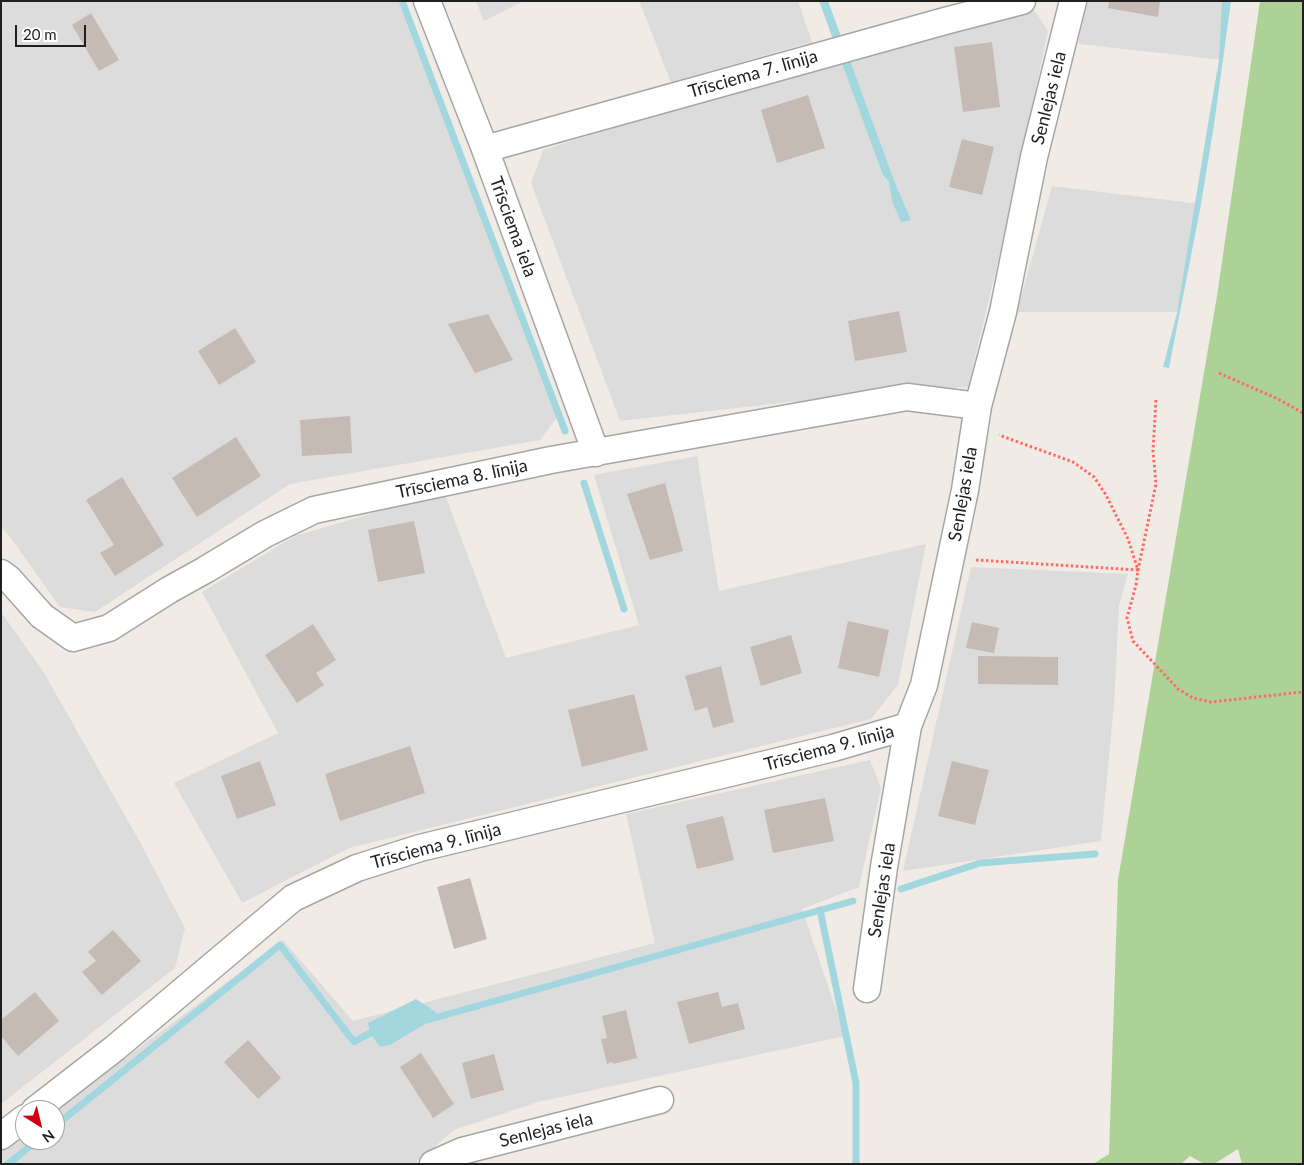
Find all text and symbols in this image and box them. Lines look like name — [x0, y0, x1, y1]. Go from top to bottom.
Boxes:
scale bar — [18, 15, 89, 47]
text: 20 m — [23, 25, 57, 43]
street label: Trīsciema 7. līnija — [686, 45, 820, 103]
street label: Senlejas iela — [1027, 49, 1071, 147]
street label: Trīsciema iela — [485, 174, 541, 280]
street label: Senlejas iela — [944, 445, 982, 543]
street label: Trīsciema 8. līnija — [394, 455, 530, 503]
street label: Trīsciema 9. līnija — [762, 720, 896, 776]
street label: Trīsciema 9. līnija — [369, 818, 503, 874]
street label: Senlejas iela — [864, 841, 900, 939]
north arrow — [15, 1100, 65, 1150]
street label: Senlejas iela — [497, 1108, 595, 1152]
text: N — [39, 1127, 58, 1147]

